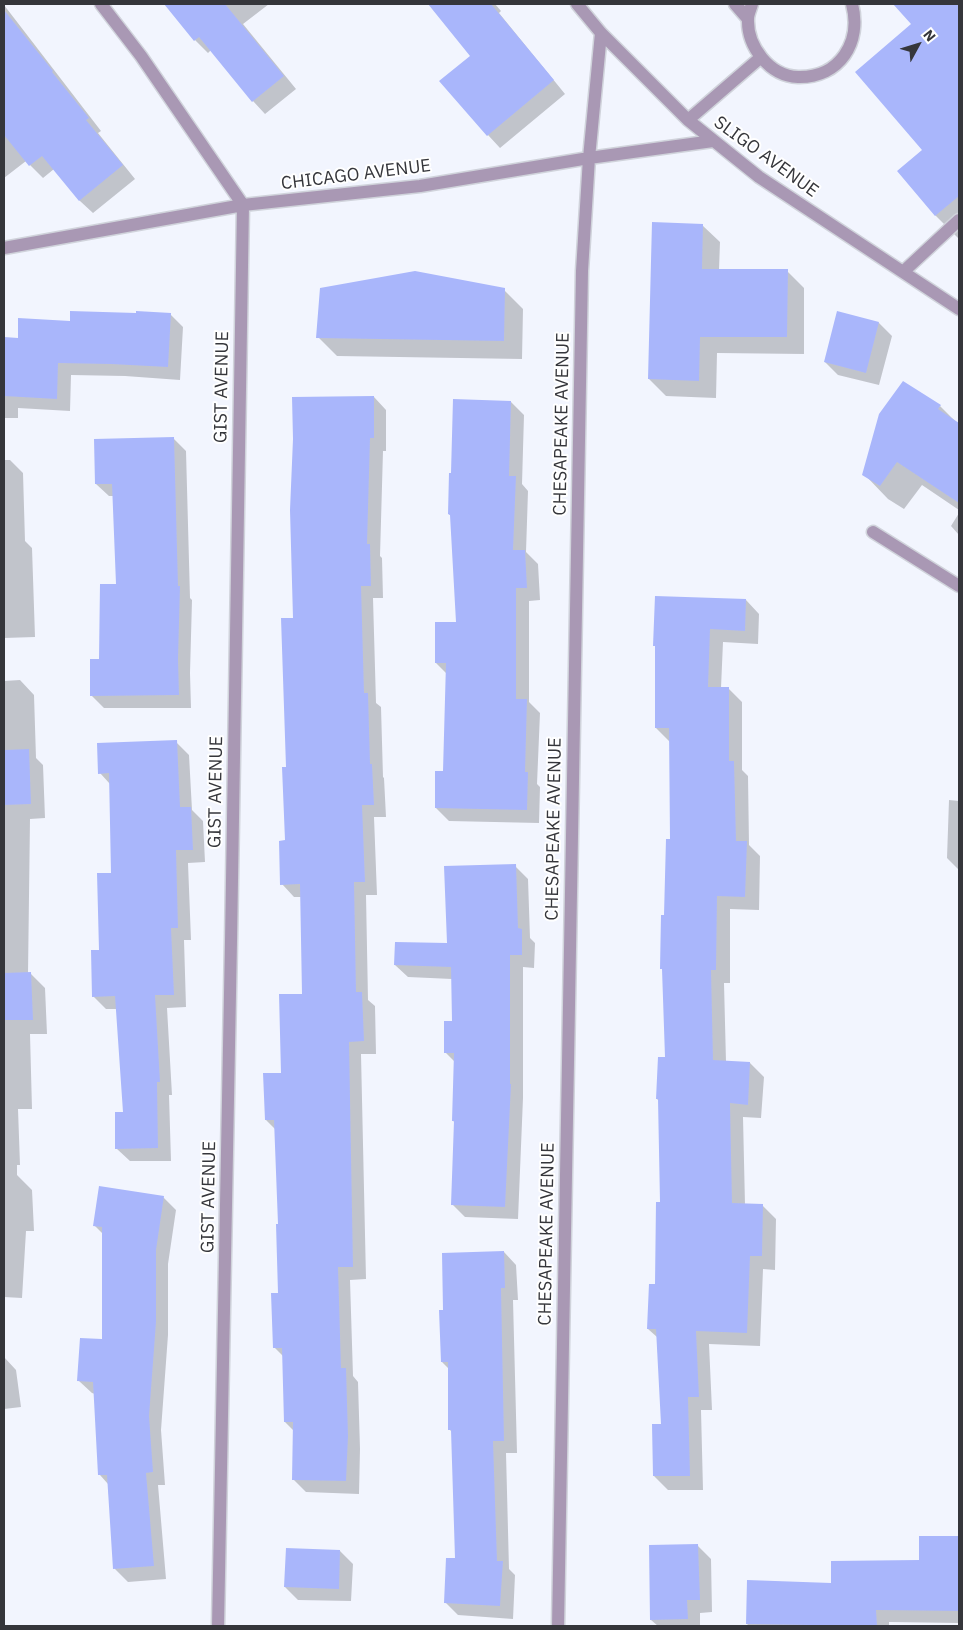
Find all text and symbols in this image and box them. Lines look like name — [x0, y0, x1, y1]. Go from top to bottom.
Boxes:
north arrow — [893, 20, 943, 70]
text: N — [919, 26, 940, 45]
street label: SLIGO AVENUE — [710, 112, 822, 202]
street label: CHICAGO AVENUE — [280, 155, 432, 195]
street label: GIST AVENUE — [210, 331, 234, 443]
street label: CHESAPEAKE AVENUE — [550, 332, 574, 516]
street label: GIST AVENUE — [204, 736, 228, 848]
street label: CHESAPEAKE AVENUE — [542, 737, 566, 921]
street label: GIST AVENUE — [197, 1141, 221, 1253]
street label: CHESAPEAKE AVENUE — [535, 1142, 559, 1326]

